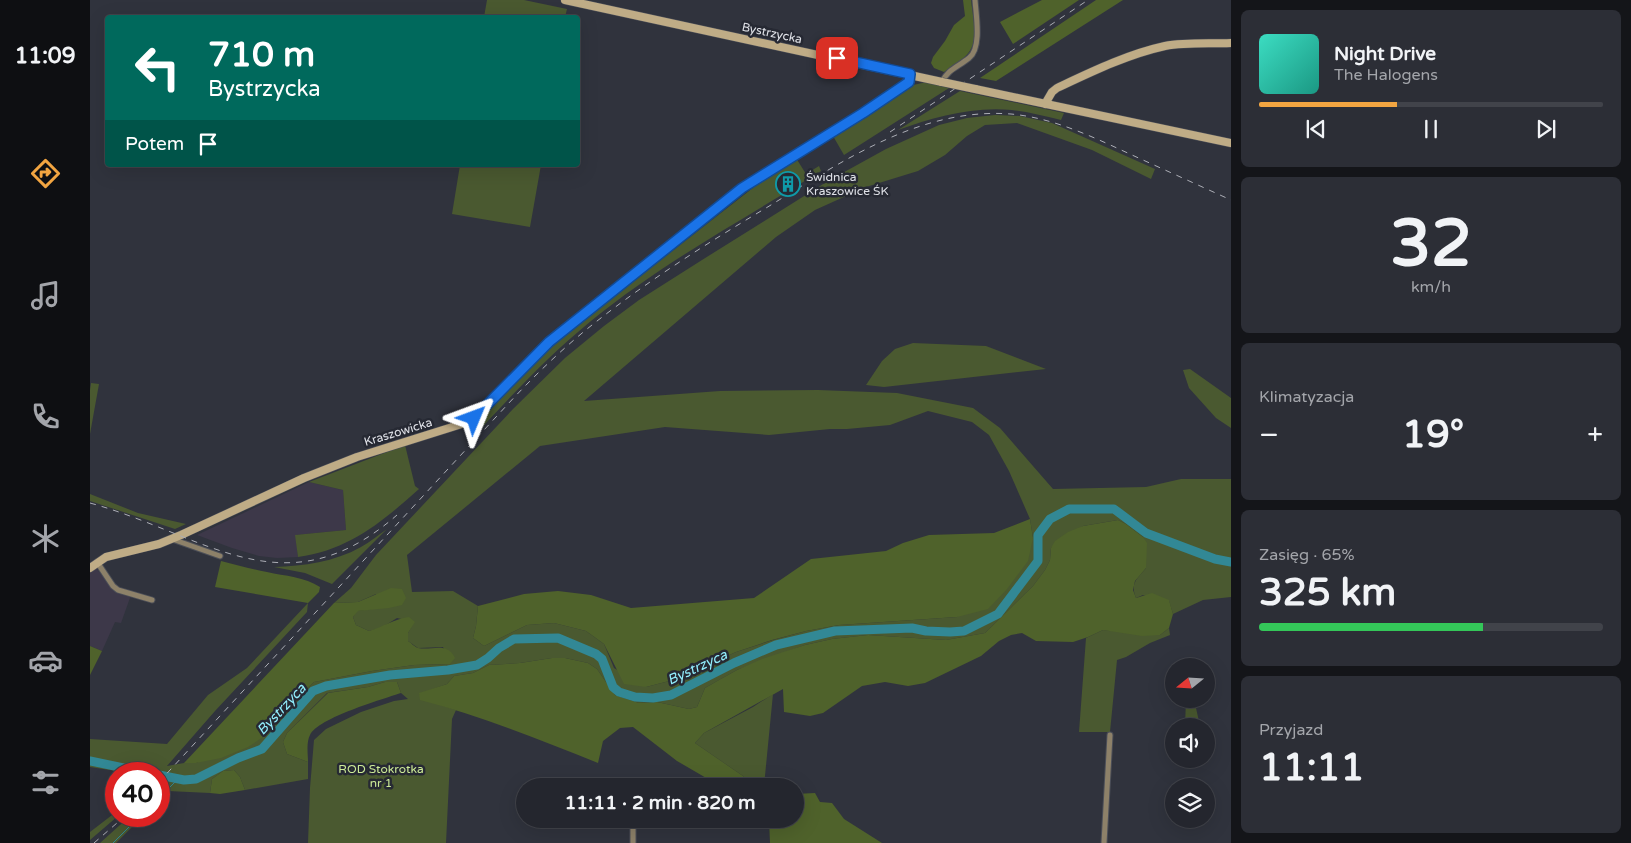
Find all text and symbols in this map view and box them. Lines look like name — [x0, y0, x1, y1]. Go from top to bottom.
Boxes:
street label: Bystrzycka — [741, 20, 803, 46]
text: 710 m — [208, 34, 315, 76]
icon: left — [125, 35, 190, 100]
pin — [816, 37, 858, 79]
text: 11:09 — [15, 43, 75, 69]
text: Night Drive — [1334, 43, 1436, 65]
icon: arrive — [823, 44, 851, 72]
text: The Halogens — [1334, 65, 1438, 85]
text: Bystrzycka — [208, 76, 321, 102]
icon: previous — [1302, 115, 1330, 143]
icon: pause — [1417, 115, 1445, 143]
icon: next — [1532, 115, 1560, 143]
icon: arrive — [194, 130, 222, 158]
text: Potem — [125, 133, 184, 155]
icon: directions — [28, 156, 63, 191]
place label: Świdnica Kraszowice ŚK — [806, 170, 889, 198]
building icon: Świdnica Kraszowice ŚK — [775, 171, 801, 197]
text: 32 — [1390, 205, 1472, 284]
text: km/h — [1411, 277, 1451, 297]
icon: music — [28, 278, 63, 313]
text: Klimatyzacja — [1259, 387, 1354, 407]
position arrow — [447, 391, 499, 443]
icon: phone — [28, 399, 63, 434]
text: 19° — [1402, 412, 1464, 458]
street label: Kraszowicka — [362, 415, 434, 449]
text: − — [1259, 418, 1279, 452]
text: + — [1587, 418, 1603, 452]
icon: climate — [28, 521, 63, 556]
text: Zasięg · 65% — [1259, 545, 1355, 565]
text: 325 km — [1259, 570, 1396, 616]
icon: car — [28, 643, 63, 678]
water label: Bystrzyca — [665, 646, 731, 689]
north arrow — [1165, 658, 1215, 708]
map controls — [1165, 658, 1215, 828]
water label: Bystrzyca — [253, 679, 310, 739]
button: sound — [1165, 718, 1215, 768]
text: Przyjazd — [1259, 720, 1323, 740]
text: 11:11 — [1259, 745, 1364, 791]
speed limit sign: 40 — [105, 762, 170, 827]
park label: ROD Stokrotka nr 1 — [338, 762, 424, 790]
icon: filters — [28, 765, 63, 800]
button: layers — [1165, 778, 1215, 828]
text: 11:11 · 2 min · 820 m — [564, 792, 756, 814]

